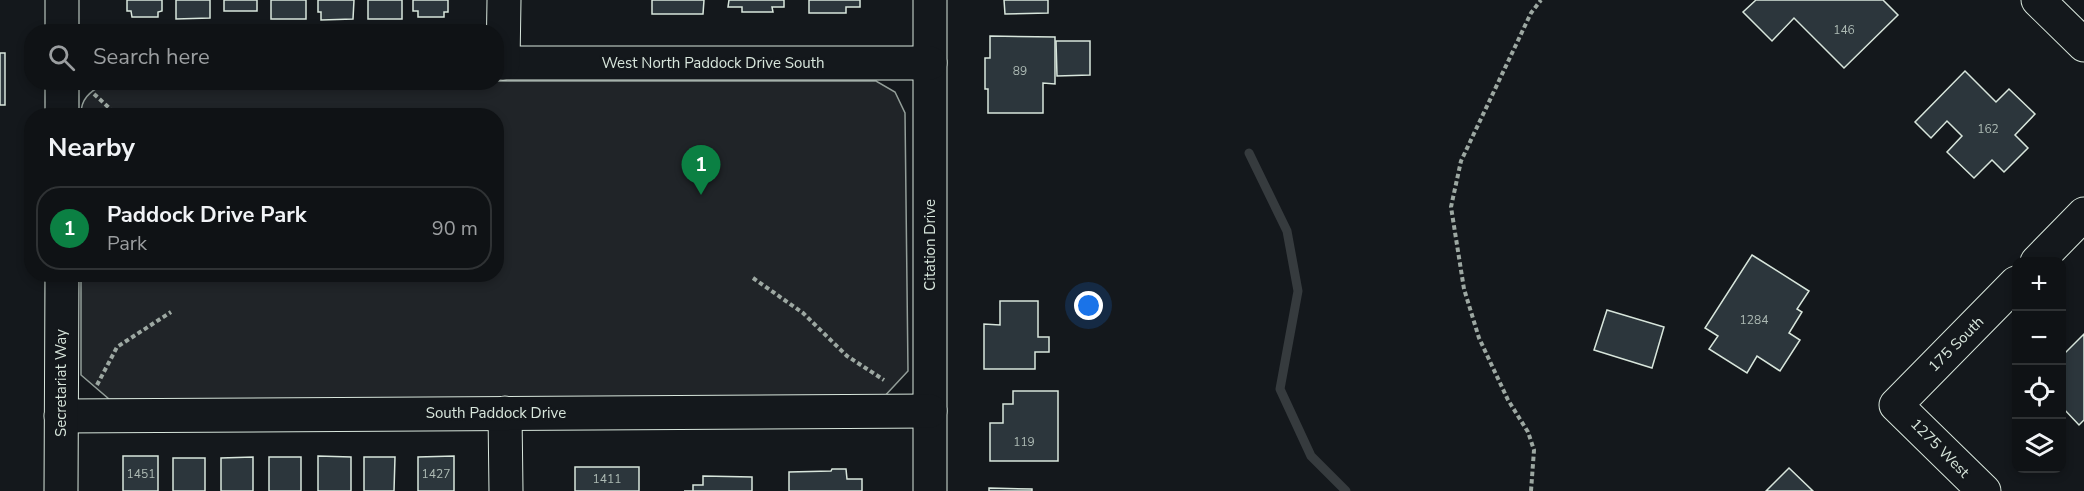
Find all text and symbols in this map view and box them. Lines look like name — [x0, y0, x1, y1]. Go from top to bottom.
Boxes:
house number: 146 — [1833, 22, 1855, 38]
search box — [24, 24, 504, 90]
icon: search — [45, 41, 78, 74]
text: Search here — [93, 42, 210, 72]
street label: West North Paddock Drive South — [601, 53, 825, 73]
house number: 89 — [1013, 63, 1027, 79]
house number: 162 — [1977, 121, 1999, 137]
text: Nearby — [48, 130, 135, 165]
pin: 1 — [682, 146, 720, 195]
street label: Citation Drive — [920, 199, 940, 291]
text: Paddock Drive Park — [107, 200, 307, 230]
text: 1 — [64, 215, 76, 242]
text: 90 m — [432, 215, 478, 242]
text: Park — [107, 230, 147, 257]
map controls — [2012, 257, 2066, 473]
button: + — [2012, 257, 2066, 311]
your location — [1074, 291, 1103, 320]
button: − — [2012, 311, 2066, 365]
house number: 1284 — [1740, 312, 1768, 328]
street label: 175 South — [1924, 312, 1988, 376]
street label: Secretariat Way — [51, 329, 71, 437]
button: locate — [2012, 365, 2066, 419]
street label: South Paddock Drive — [426, 403, 566, 423]
street label: 1275 West — [1906, 414, 1974, 482]
button: layers — [2012, 419, 2066, 473]
house number: 119 — [1013, 434, 1035, 450]
house number: 1451 — [127, 466, 155, 482]
house number: 1427 — [422, 466, 450, 482]
house number: 1411 — [593, 471, 621, 487]

